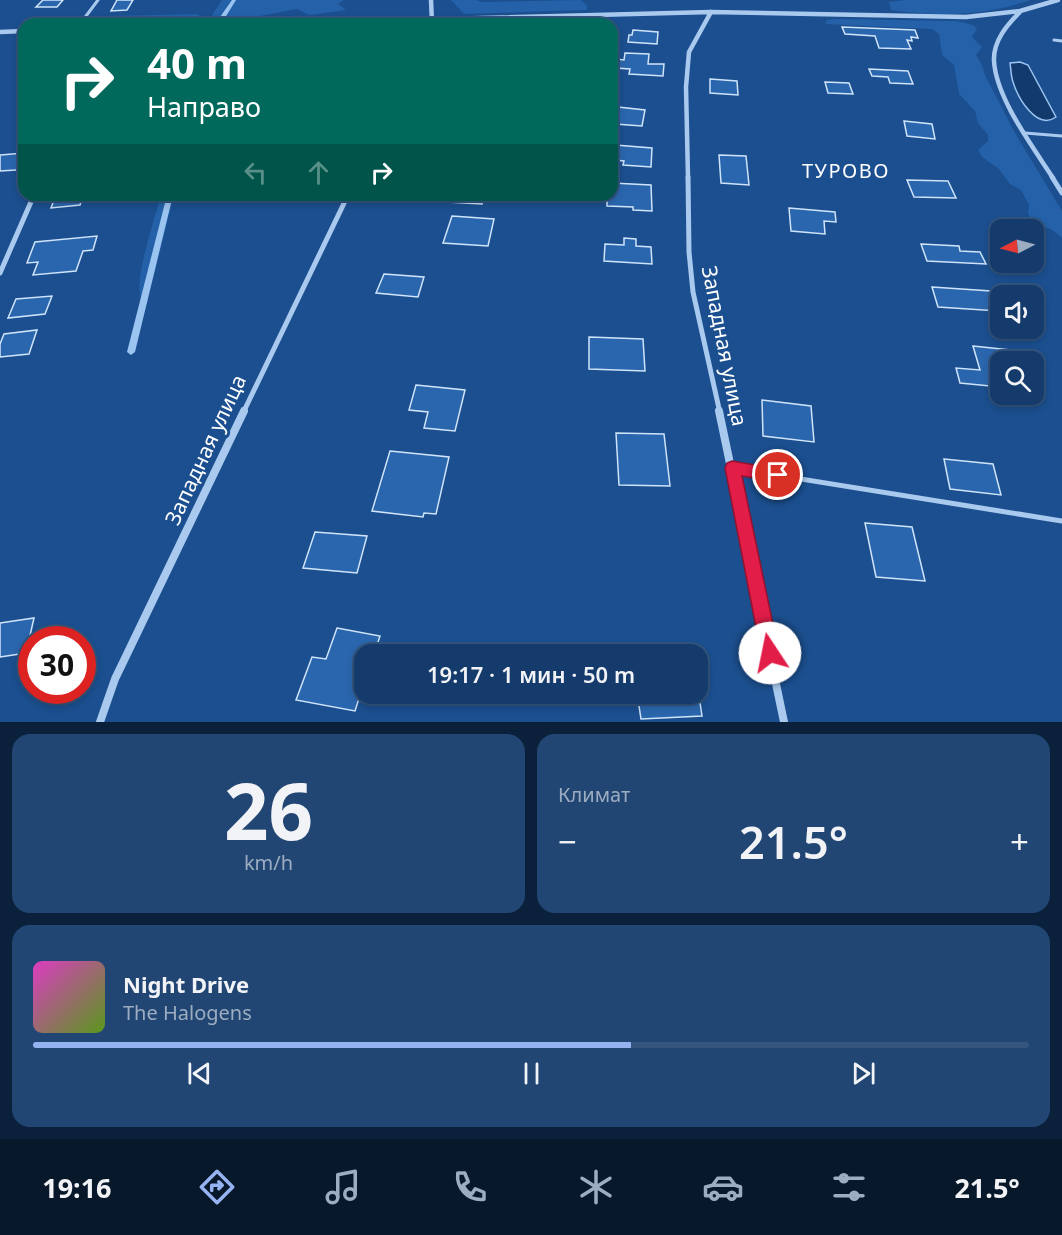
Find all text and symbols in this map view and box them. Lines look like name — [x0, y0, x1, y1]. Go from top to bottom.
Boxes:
text: 40 m — [147, 34, 247, 91]
icon: right — [48, 42, 126, 120]
text: Направо — [147, 88, 261, 125]
icon: left — [239, 156, 272, 189]
icon: ahead — [302, 156, 335, 189]
icon: right — [365, 156, 398, 189]
district label: ТУРОВО — [802, 157, 890, 184]
north arrow — [990, 219, 1044, 273]
map controls — [990, 219, 1044, 405]
street label: Западная улица — [696, 263, 754, 428]
button: sound — [990, 285, 1044, 339]
button: search — [990, 351, 1044, 405]
street label: Западная улица — [158, 370, 252, 529]
pin — [752, 449, 803, 500]
icon: arrive — [761, 458, 794, 491]
position arrow — [738, 621, 802, 685]
speed limit sign: 30 — [18, 626, 96, 704]
text: 19:17 · 1 мин · 50 m — [427, 659, 635, 689]
text: 26 — [224, 757, 313, 863]
text: Климат — [558, 781, 630, 808]
text: 21.5° — [739, 811, 848, 872]
text: − — [558, 819, 577, 864]
text: + — [1010, 819, 1029, 864]
text: km/h — [244, 849, 293, 876]
text: Night Drive — [123, 969, 249, 999]
text: The Halogens — [123, 999, 252, 1026]
icon: previous — [183, 1057, 216, 1090]
icon: pause — [515, 1057, 548, 1090]
icon: next — [847, 1057, 880, 1090]
icon: directions — [196, 1166, 238, 1208]
icon: music — [322, 1166, 364, 1208]
icon: phone — [449, 1166, 491, 1208]
icon: climate — [575, 1166, 617, 1208]
icon: car — [702, 1166, 744, 1208]
icon: filters — [828, 1166, 870, 1208]
text: 19:16 — [42, 1169, 112, 1206]
text: 21.5° — [954, 1169, 1020, 1206]

